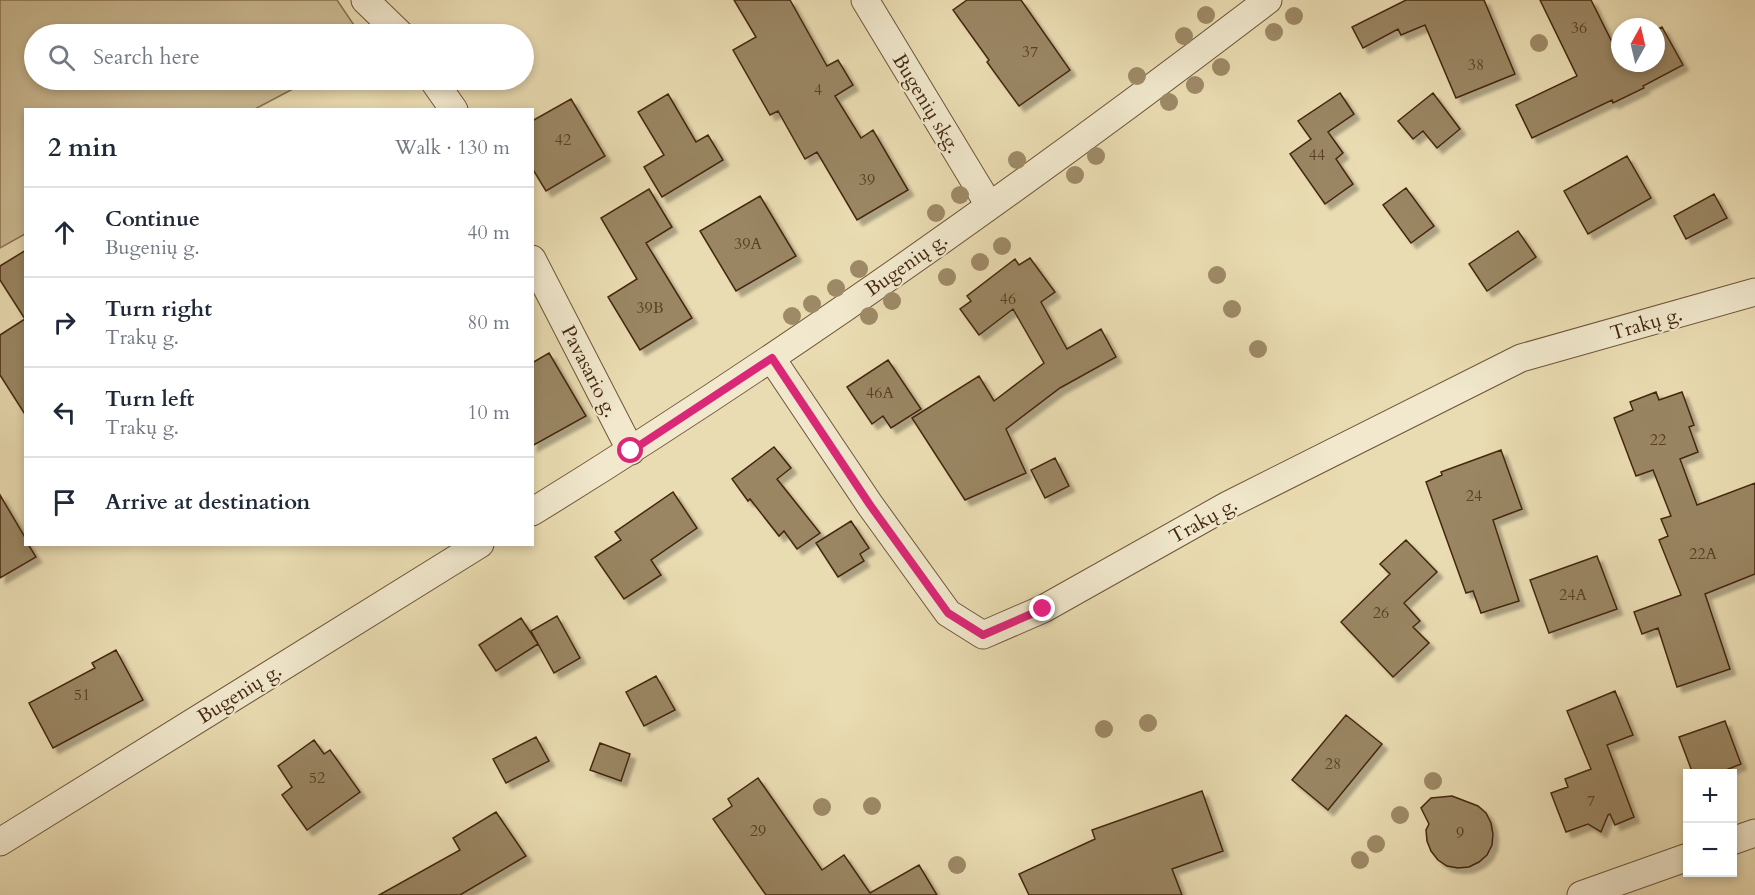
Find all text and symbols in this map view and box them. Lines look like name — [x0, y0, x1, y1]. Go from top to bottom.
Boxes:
house number: 36 — [1571, 17, 1587, 39]
north arrow — [1611, 18, 1665, 72]
search box — [24, 24, 534, 90]
icon: search — [45, 41, 78, 74]
house number: 37 — [1022, 41, 1038, 63]
text: Search here — [93, 42, 200, 72]
street label: Bugenių skg. — [886, 48, 967, 158]
house number: 38 — [1468, 54, 1484, 76]
house number: 4 — [814, 79, 822, 101]
house number: 42 — [555, 129, 571, 151]
text: 2 min — [48, 130, 117, 165]
text: Walk · 130 m — [395, 134, 510, 161]
house number: 44 — [1309, 144, 1325, 166]
house number: 39 — [859, 169, 875, 191]
text: Continue — [105, 204, 200, 234]
icon: ahead — [48, 216, 81, 249]
text: 40 m — [467, 219, 510, 246]
street label: Bugenių g. — [860, 226, 953, 303]
house number: 39A — [734, 233, 763, 255]
text: Bugenių g. — [105, 234, 200, 261]
house number: 46 — [1000, 288, 1016, 310]
text: Turn right — [105, 294, 212, 324]
house number: 39B — [636, 297, 664, 319]
street label: Trakų g. — [1607, 300, 1685, 347]
icon: right — [48, 306, 81, 339]
text: 80 m — [467, 309, 510, 336]
street label: Pavasario g. — [555, 321, 624, 422]
text: Trakų g. — [105, 324, 179, 351]
house number: 46A — [866, 382, 895, 404]
text: Turn left — [105, 384, 194, 414]
icon: left — [48, 396, 81, 429]
text: 10 m — [467, 399, 510, 426]
text: Trakų g. — [105, 414, 179, 441]
house number: 22 — [1650, 429, 1666, 451]
route start — [617, 437, 643, 463]
house number: 24 — [1466, 485, 1482, 507]
icon: arrive — [48, 486, 81, 519]
text: Arrive at destination — [105, 487, 310, 517]
street label: Trakų g. — [1164, 491, 1242, 550]
house number: 22A — [1689, 543, 1718, 565]
house number: 24A — [1559, 584, 1588, 606]
route end — [1029, 595, 1055, 621]
house number: 26 — [1373, 602, 1389, 624]
street label: Bugenių g. — [192, 657, 286, 730]
house number: 51 — [74, 684, 90, 706]
house number: 28 — [1325, 753, 1341, 775]
house number: 52 — [309, 767, 325, 789]
map controls — [1683, 769, 1737, 877]
button: + — [1683, 769, 1737, 823]
house number: 7 — [1587, 790, 1595, 812]
house number: 29 — [750, 820, 766, 842]
house number: 9 — [1456, 822, 1464, 844]
button: − — [1683, 823, 1737, 877]

